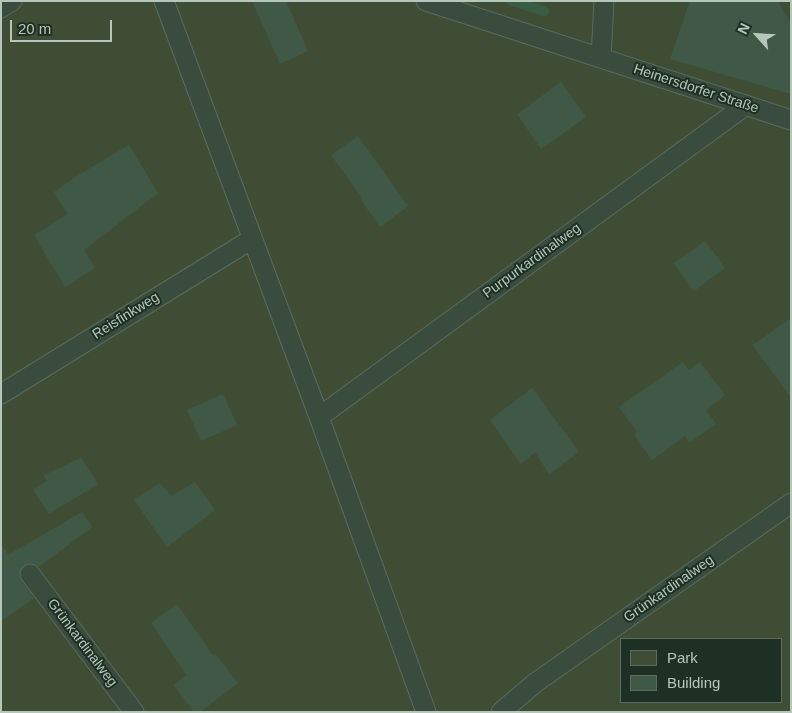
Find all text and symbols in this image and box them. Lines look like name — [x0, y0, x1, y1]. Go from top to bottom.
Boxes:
scale bar — [12, 10, 115, 42]
north arrow — [732, 10, 782, 60]
text: 20 m — [18, 20, 51, 37]
text: N — [734, 20, 753, 36]
street label: Heinersdorfer Straße — [631, 61, 761, 117]
street label: Purpurkardinalweg — [480, 220, 584, 302]
street label: Reisfinkweg — [90, 289, 162, 343]
street label: Grünkardinalweg — [621, 552, 717, 626]
street label: Grünkardinalweg — [43, 596, 121, 690]
legend — [620, 638, 782, 703]
text: Park — [667, 649, 698, 666]
text: Building — [667, 674, 720, 691]

